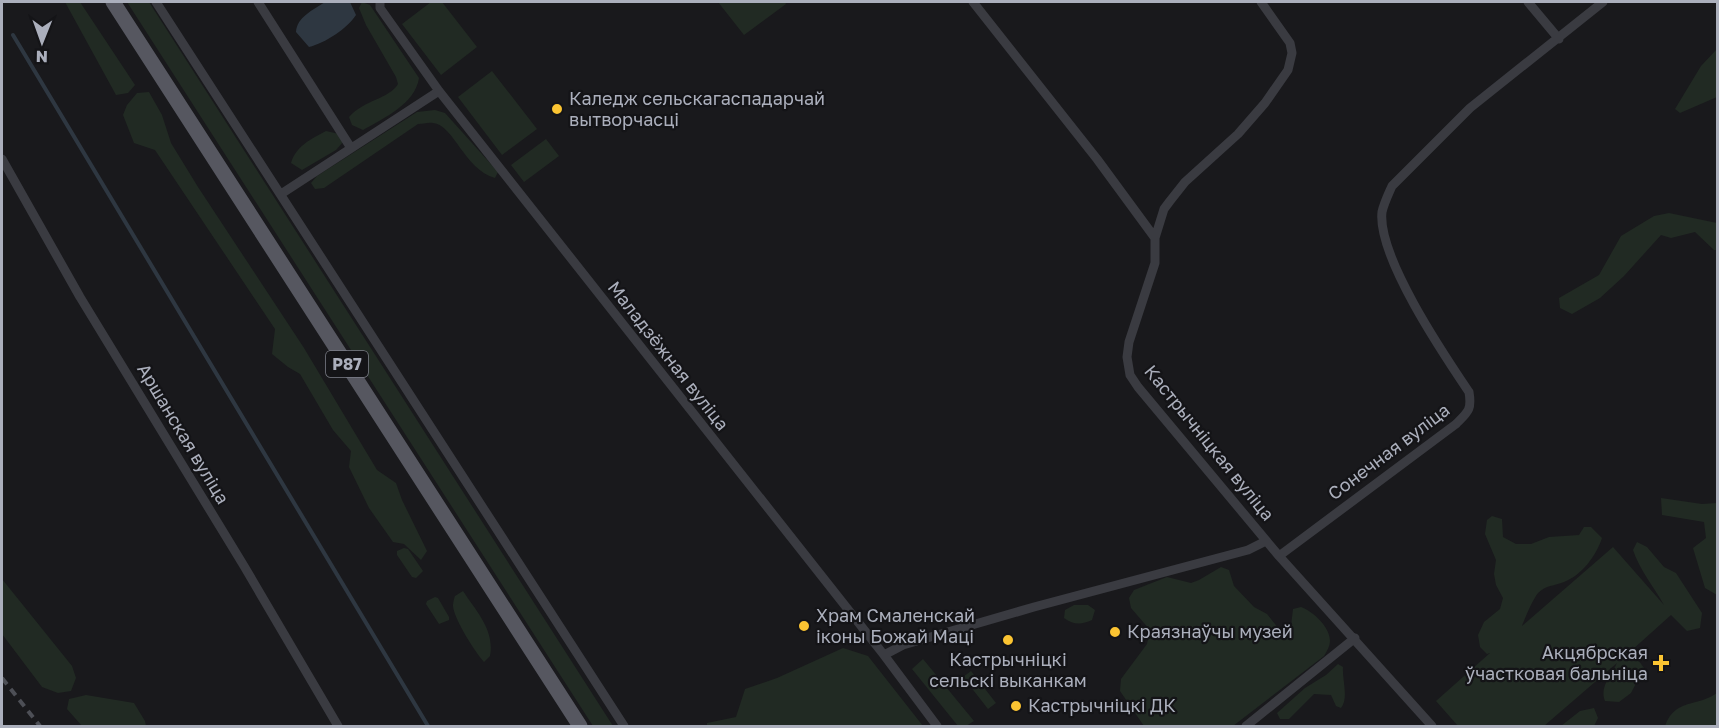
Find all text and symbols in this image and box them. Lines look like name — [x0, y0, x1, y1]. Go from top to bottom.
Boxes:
north arrow — [12, 12, 72, 72]
text: N — [35, 47, 48, 67]
place label: Каледж сельскагаспадарчай вытворчасці — [569, 87, 825, 130]
marker: Каледж сельскагаспадарчай вытворчасці — [550, 102, 564, 116]
street label: Маладзёжная вуліца — [604, 276, 734, 434]
road number: Р87 — [326, 351, 368, 377]
street label: Аршанская вуліца — [133, 359, 235, 508]
street label: Кастрычніцкая вуліца — [1140, 360, 1279, 525]
street label: Сонечная вуліца — [1323, 398, 1454, 504]
place label: Храм Смаленскай іконы Божай Маці — [816, 604, 975, 647]
marker: Храм Смаленскай іконы Божай Маці — [797, 619, 811, 633]
place label: Краязнаўчы музей — [1127, 620, 1293, 642]
marker: Краязнаўчы музей — [1108, 625, 1122, 639]
marker: Кастрычніцкі сельскі выканкам — [1001, 633, 1015, 647]
place label: Акцябрская ўчастковая бальніца — [1465, 641, 1648, 684]
place label: Кастрычніцкі сельскі выканкам — [929, 648, 1087, 691]
marker: Акцябрская ўчастковая бальніца — [1652, 654, 1670, 672]
place label: Кастрычніцкі ДК — [1028, 694, 1176, 716]
marker: Кастрычніцкі ДК — [1009, 699, 1023, 713]

